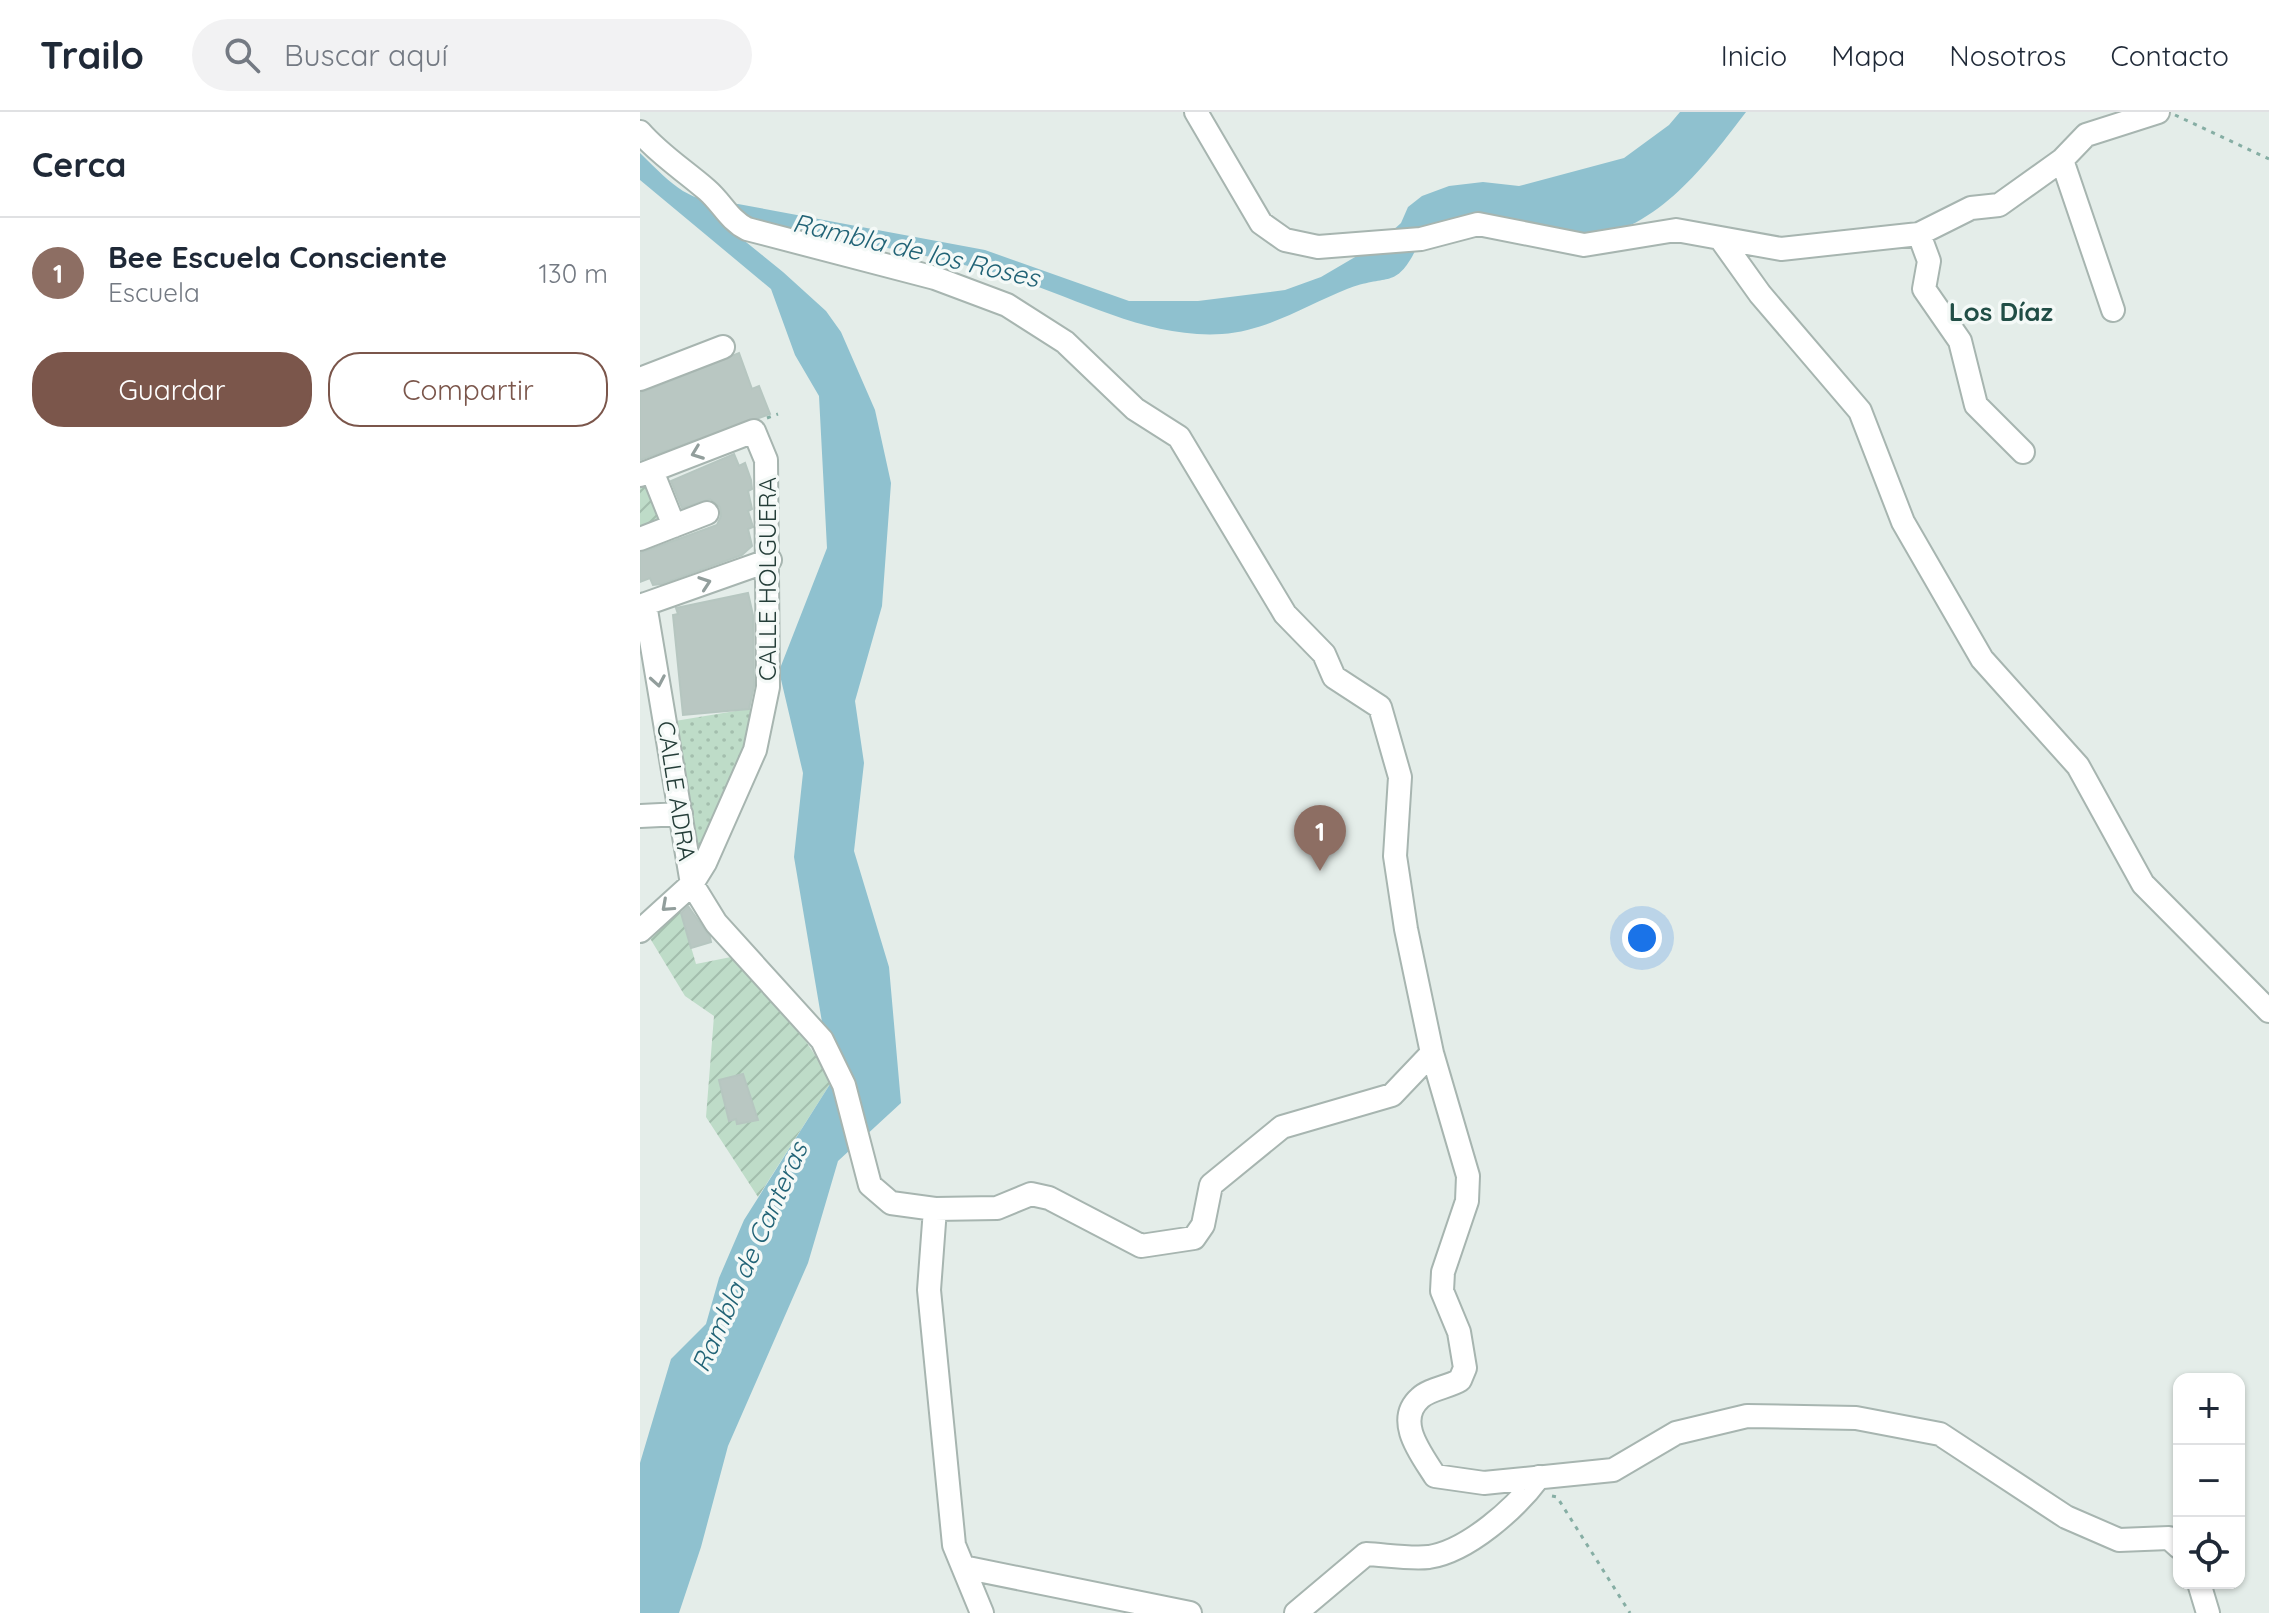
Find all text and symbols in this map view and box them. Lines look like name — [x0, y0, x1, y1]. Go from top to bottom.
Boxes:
search box — [192, 19, 752, 91]
text: Trailo — [40, 31, 144, 79]
icon: search — [220, 33, 264, 77]
text: Buscar aquí — [284, 36, 448, 74]
text: Inicio — [1721, 38, 1787, 73]
text: Mapa — [1831, 38, 1905, 73]
text: Nosotros — [1949, 38, 2066, 73]
text: Contacto — [2110, 38, 2229, 73]
text: Cerca — [32, 143, 126, 186]
water label: Rambla de los Roses — [790, 206, 1044, 295]
text: Bee Escuela Consciente — [108, 238, 447, 276]
text: 1 — [53, 257, 63, 290]
text: 130 m — [538, 257, 608, 290]
text: Escuela — [108, 276, 200, 309]
district label: Los Díaz — [1949, 295, 2054, 328]
button: Guardar — [32, 352, 312, 427]
button: Compartir — [328, 352, 608, 427]
one-way arrow — [691, 443, 705, 460]
street label: CALLE HOLGUERA — [752, 477, 782, 681]
one-way arrow — [697, 577, 711, 593]
one-way arrow — [649, 674, 666, 688]
street label: CALLE ADRA — [651, 719, 703, 863]
pin: 1 — [1294, 805, 1346, 871]
one-way arrow — [662, 897, 677, 911]
your location — [1622, 918, 1662, 958]
water label: Rambla de Canteras — [684, 1135, 815, 1377]
map controls — [2173, 1373, 2245, 1589]
button: + — [2173, 1373, 2245, 1445]
button: − — [2173, 1445, 2245, 1517]
button: locate — [2173, 1517, 2245, 1589]

